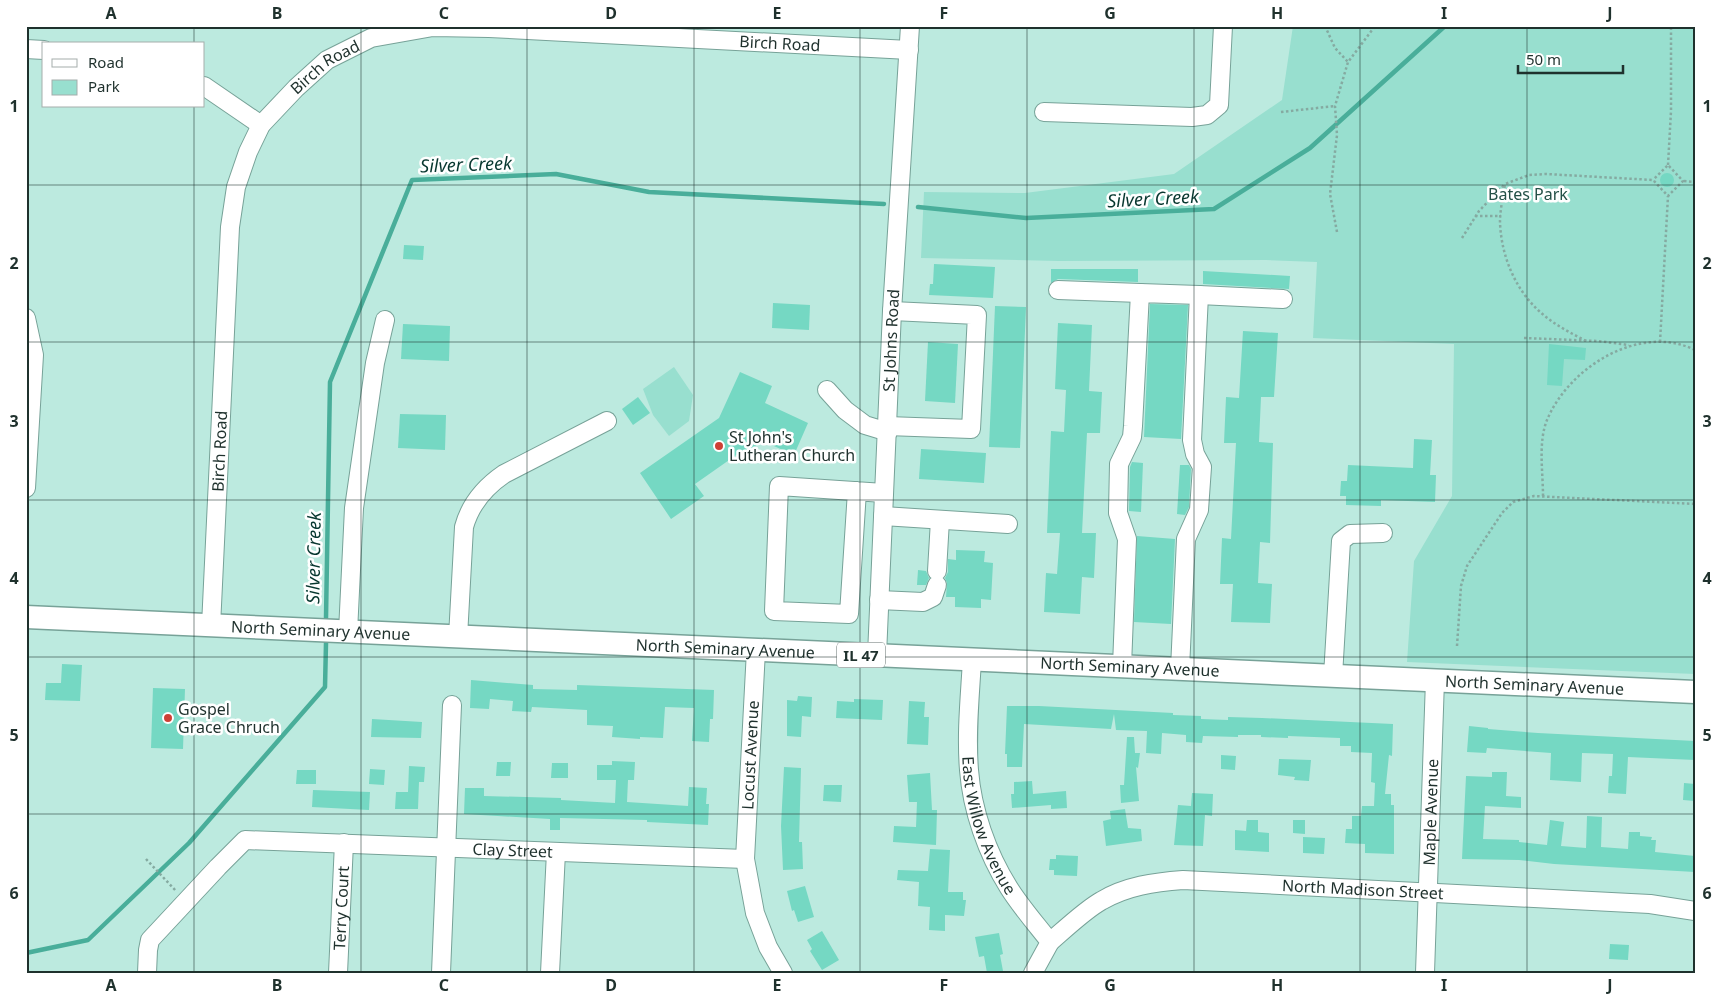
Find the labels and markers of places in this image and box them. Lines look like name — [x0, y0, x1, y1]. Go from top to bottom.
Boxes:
place label: St John's Lutheran Church — [729, 426, 855, 466]
marker: St John's Lutheran Church — [713, 440, 725, 452]
place label: Gospel Grace Chruch — [178, 698, 280, 738]
marker: Gospel Grace Chruch — [162, 712, 174, 724]

